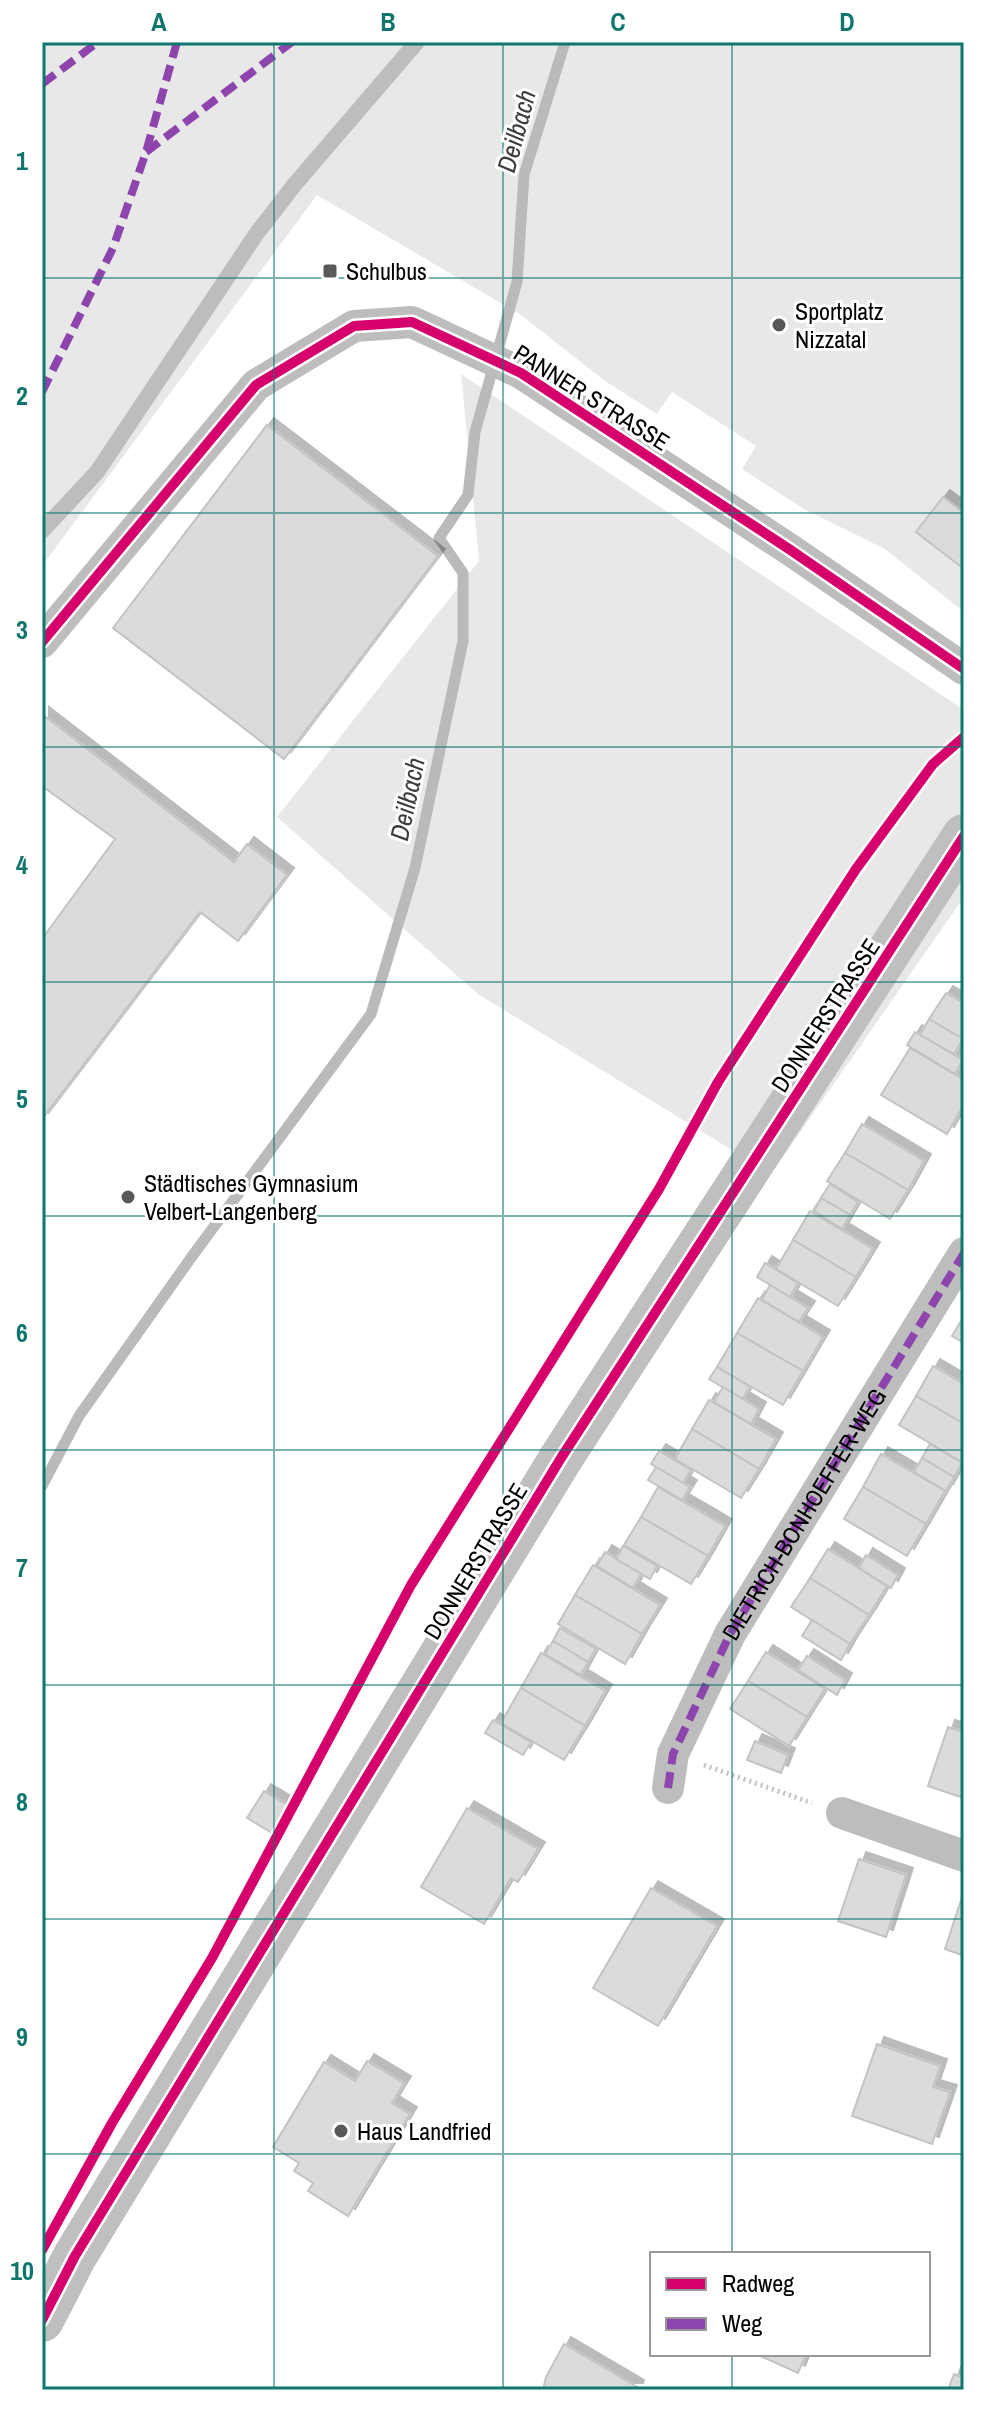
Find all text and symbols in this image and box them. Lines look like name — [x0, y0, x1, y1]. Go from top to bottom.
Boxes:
text: A — [151, 4, 167, 39]
text: B — [380, 4, 396, 39]
text: C — [610, 4, 626, 39]
text: D — [839, 4, 855, 39]
water label: Deilbach — [488, 86, 544, 176]
text: 1 — [16, 143, 28, 178]
place label: Schulbus — [346, 255, 427, 287]
marker: Schulbus — [321, 262, 339, 280]
place label: Sportplatz Nizzatal — [795, 295, 884, 355]
marker: Sportplatz Nizzatal — [770, 316, 788, 334]
street label: PANNER STRASSE — [508, 336, 676, 458]
text: 2 — [16, 378, 28, 413]
text: 3 — [16, 612, 28, 647]
water label: Deilbach — [381, 754, 433, 844]
text: 4 — [16, 847, 28, 882]
street label: DONNERSTRASSE — [763, 932, 887, 1098]
text: 5 — [16, 1081, 28, 1116]
place label: Städtisches Gymnasium Velbert-Langenberg — [144, 1167, 358, 1227]
marker: Städtisches Gymnasium Velbert-Langenberg — [119, 1188, 137, 1206]
text: 6 — [16, 1315, 28, 1350]
street label: DIETRICH-BONHOEFFER-WEG — [714, 1382, 893, 1646]
street label: DONNERSTRASSE — [416, 1477, 534, 1645]
text: 7 — [16, 1550, 28, 1585]
text: 8 — [16, 1784, 28, 1819]
text: 9 — [16, 2019, 28, 2054]
place label: Haus Landfried — [357, 2115, 492, 2147]
marker: Haus Landfried — [332, 2122, 350, 2140]
legend — [650, 2252, 930, 2356]
text: 10 — [10, 2253, 34, 2288]
text: Radweg — [722, 2267, 794, 2299]
text: Weg — [722, 2307, 762, 2339]

